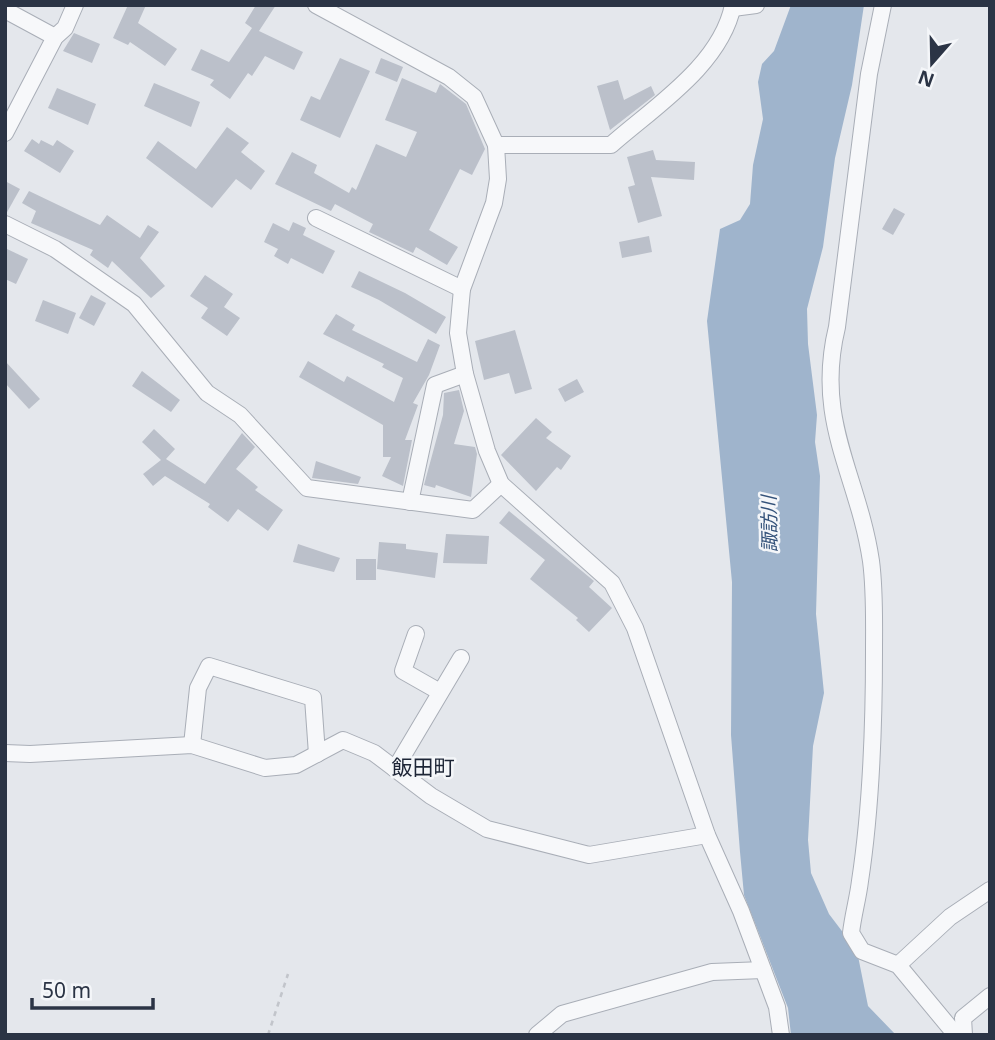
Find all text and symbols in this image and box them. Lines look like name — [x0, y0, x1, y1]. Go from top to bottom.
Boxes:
north arrow — [897, 28, 967, 98]
text: N — [914, 64, 938, 94]
water label: 諏訪川 — [755, 493, 782, 553]
district label: 飯田町 — [392, 753, 455, 781]
scale bar — [32, 967, 152, 1011]
text: 50 m — [42, 976, 91, 1004]

